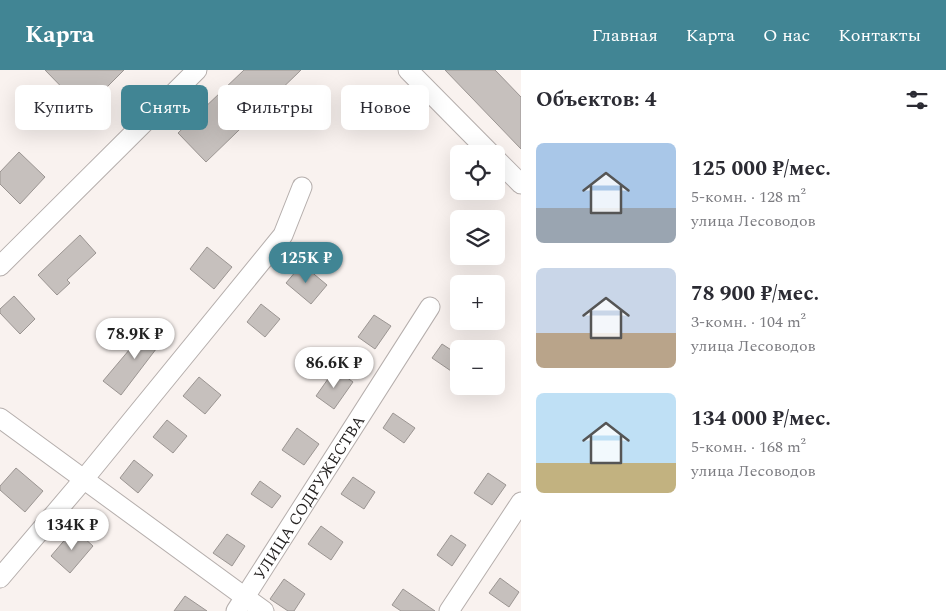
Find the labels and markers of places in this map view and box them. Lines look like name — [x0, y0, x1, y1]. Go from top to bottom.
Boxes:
pin: 125K ₽ — [265, 242, 347, 284]
pin: 78.9K ₽ — [89, 318, 181, 360]
pin: 86.6K ₽ — [288, 346, 380, 389]
pin: 134K ₽ — [31, 508, 113, 551]

